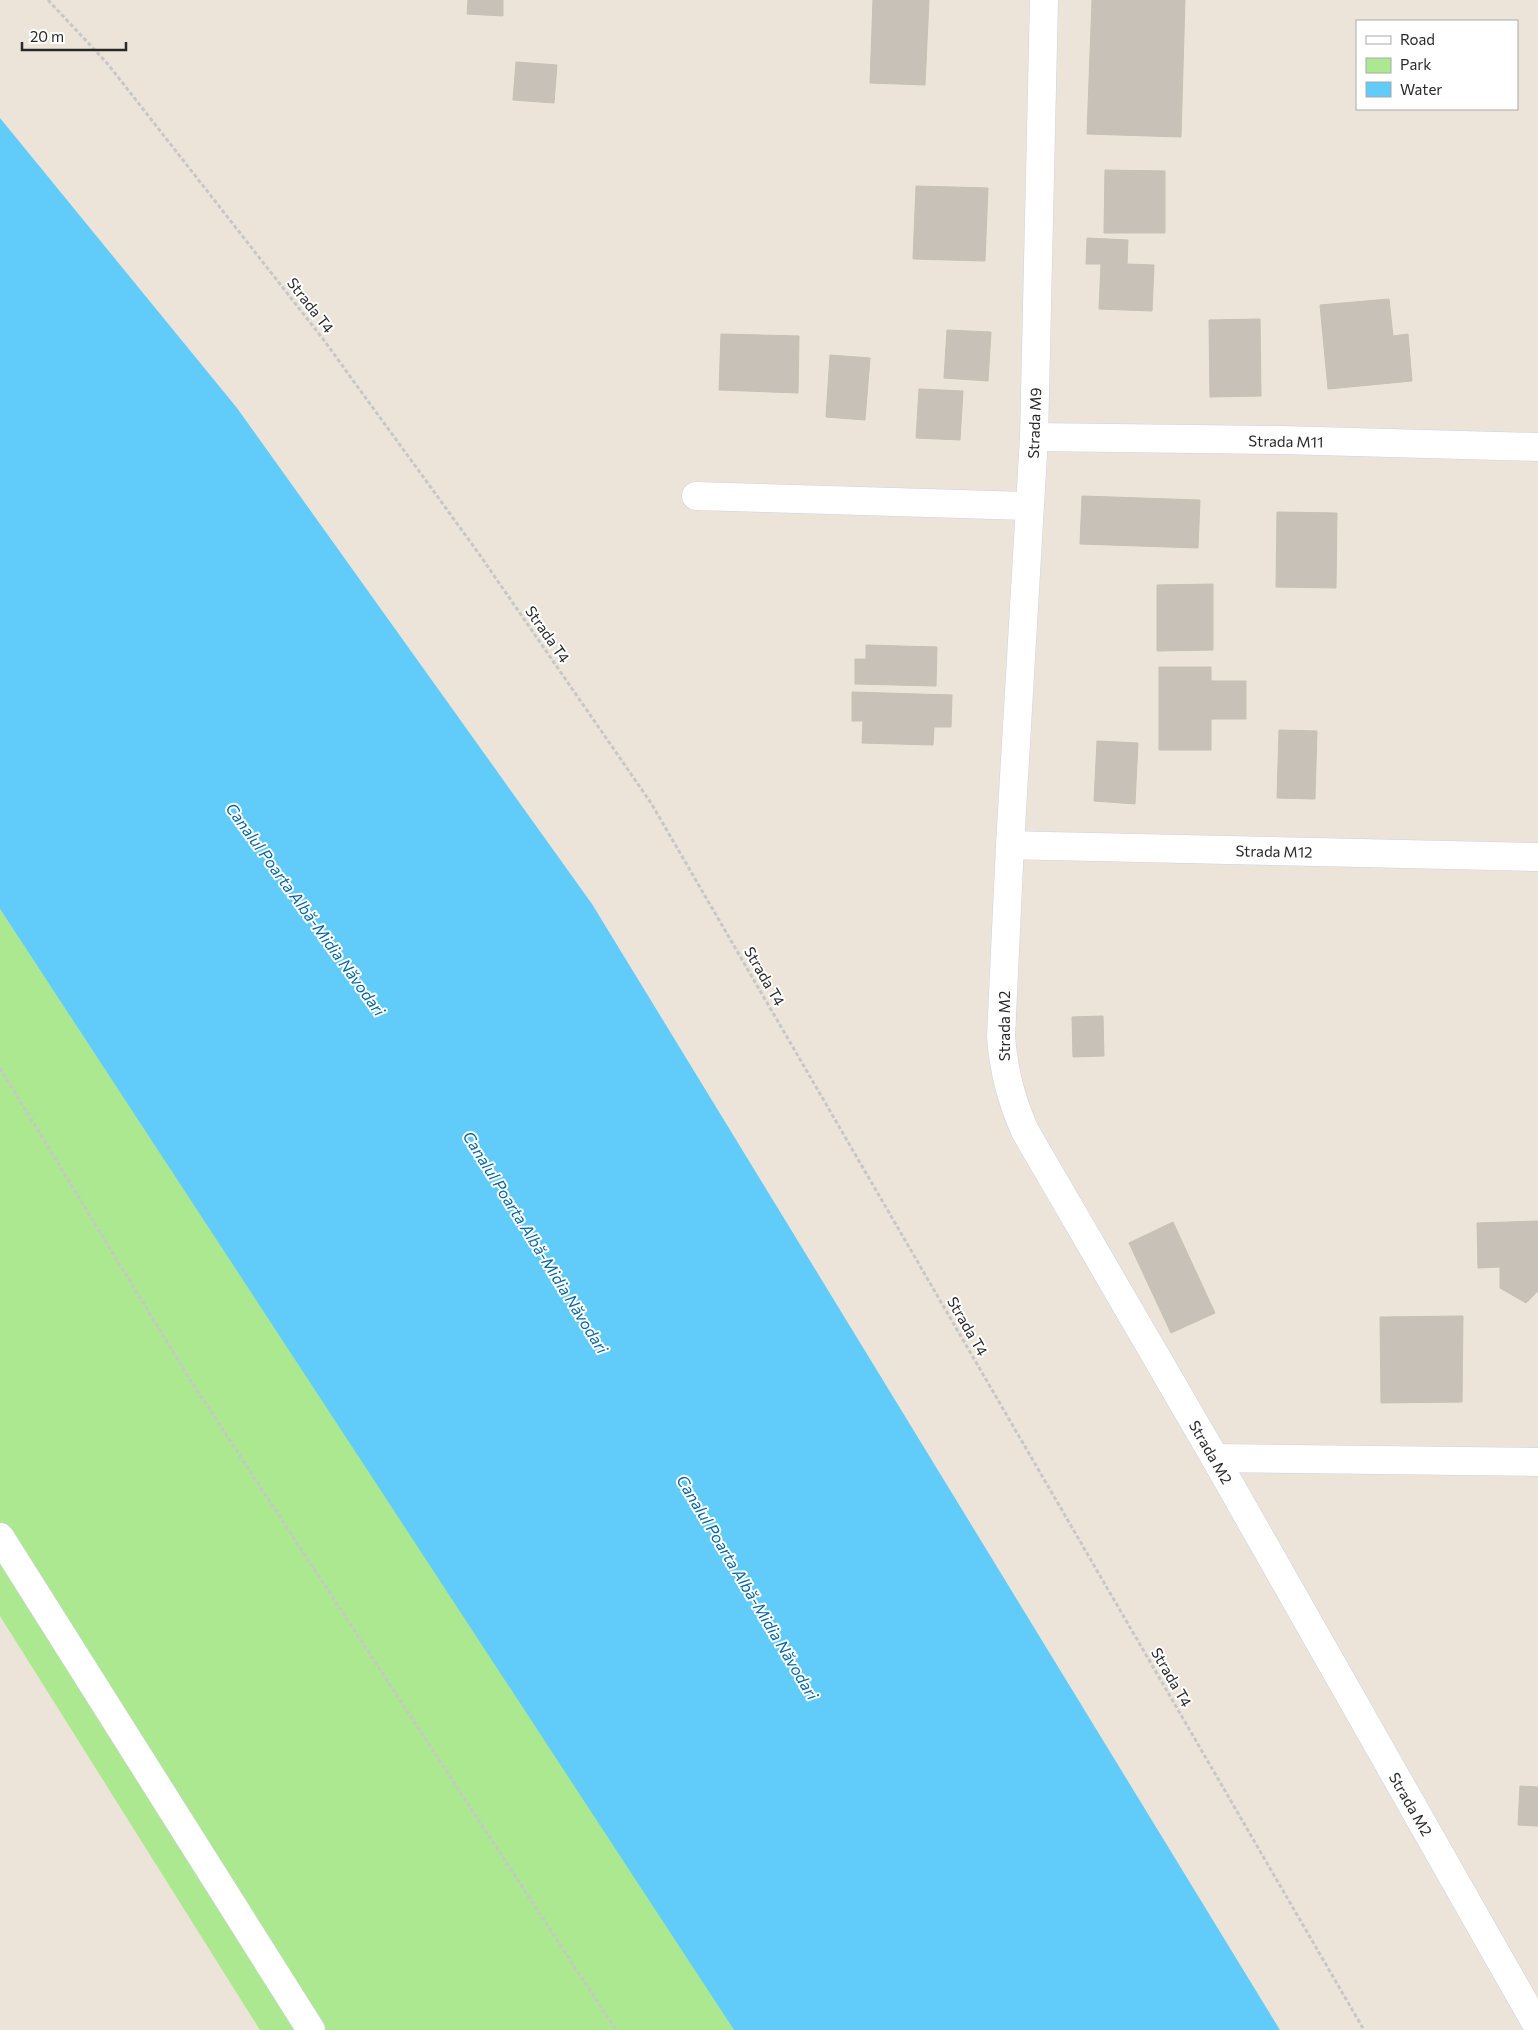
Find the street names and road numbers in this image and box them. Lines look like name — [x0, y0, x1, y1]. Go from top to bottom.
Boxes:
street label: Strada T4 — [284, 274, 338, 336]
street label: Strada M9 — [1024, 387, 1044, 459]
street label: Strada M11 — [1248, 431, 1324, 451]
street label: Strada T4 — [522, 602, 574, 666]
street label: Strada M12 — [1235, 841, 1313, 861]
street label: Strada T4 — [741, 943, 789, 1009]
street label: Strada M2 — [995, 991, 1013, 1061]
street label: Strada T4 — [944, 1293, 992, 1359]
street label: Strada M2 — [1186, 1417, 1236, 1487]
street label: Strada T4 — [1148, 1644, 1196, 1710]
street label: Strada M2 — [1386, 1769, 1436, 1839]

